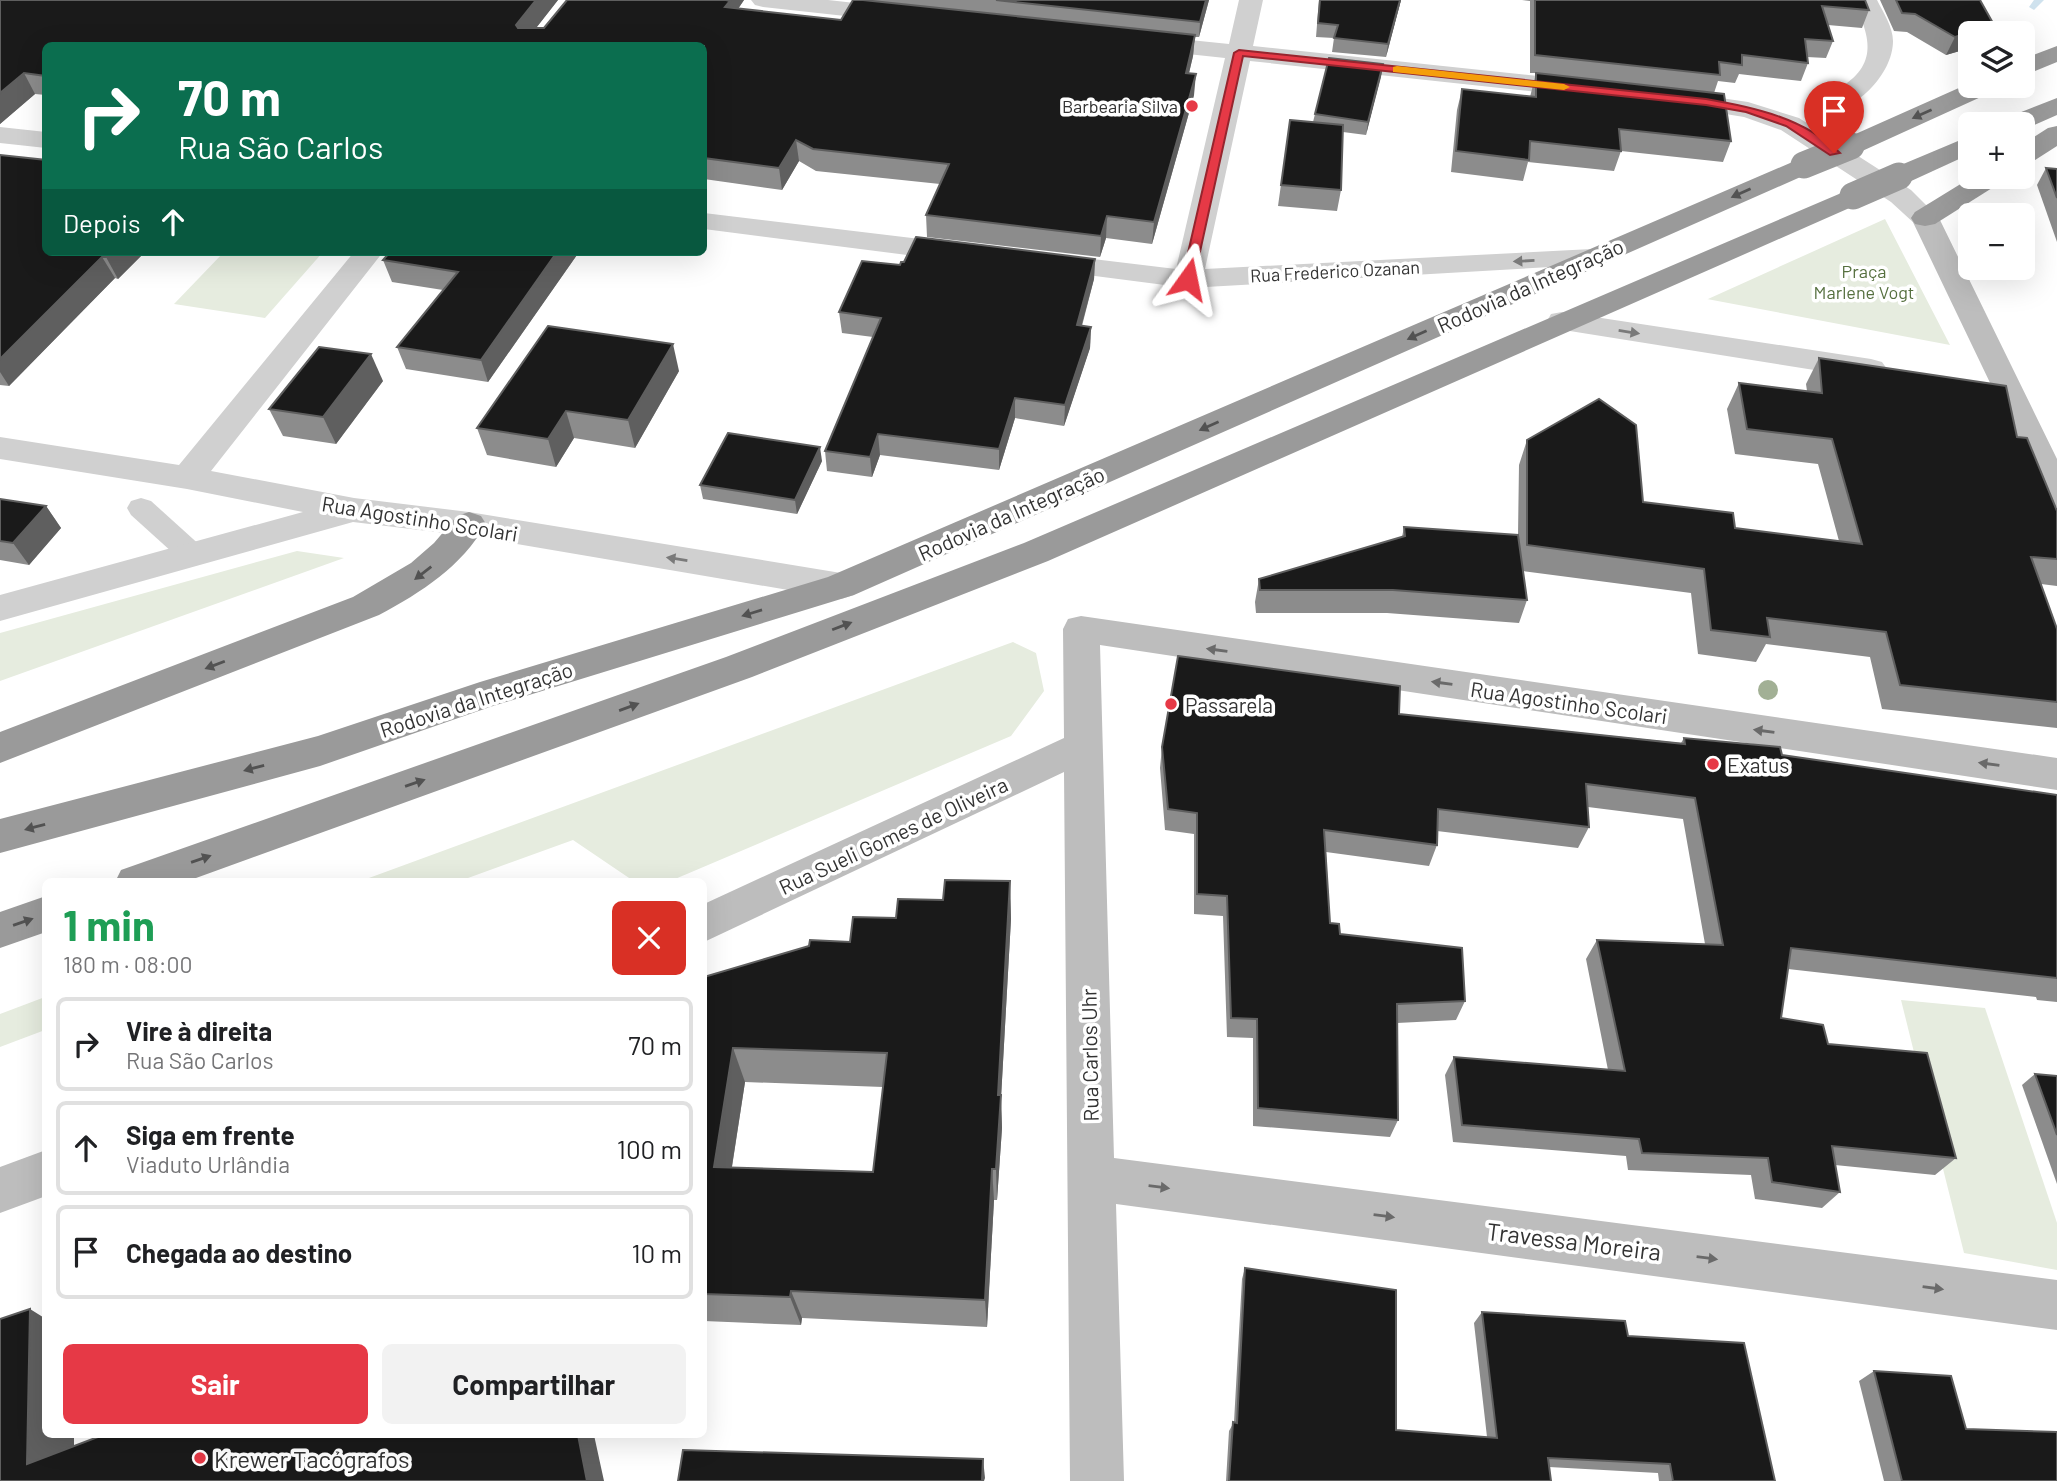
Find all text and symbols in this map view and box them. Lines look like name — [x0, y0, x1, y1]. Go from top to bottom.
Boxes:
map controls — [1958, 21, 2035, 280]
button: layers — [1958, 21, 2035, 98]
text: 70 m — [178, 67, 281, 126]
icon: right — [63, 70, 154, 161]
pin — [1804, 81, 1864, 153]
icon: arrive — [1815, 92, 1853, 130]
place label: Barbearia Silva — [1062, 95, 1178, 117]
marker: Barbearia Silva — [1184, 98, 1200, 114]
one-way arrow — [1912, 109, 1933, 120]
button: + — [1958, 112, 2035, 189]
text: Rua São Carlos — [178, 127, 383, 165]
one-way arrow — [1731, 187, 1751, 199]
icon: ahead — [154, 203, 192, 241]
button: − — [1958, 203, 2035, 280]
text: Depois — [63, 207, 140, 238]
street label: Rodovia da Integração — [1433, 233, 1627, 337]
position arrow — [1151, 242, 1225, 316]
street label: Rua Frederico Ozanan — [1250, 256, 1420, 286]
one-way arrow — [1513, 256, 1535, 267]
park label: Praça Marlene Vogt — [1814, 260, 1914, 303]
one-way arrow — [1618, 327, 1640, 338]
one-way arrow — [1407, 330, 1428, 341]
one-way arrow — [1199, 420, 1219, 432]
street label: Rodovia da Integração — [914, 461, 1108, 565]
street label: Rua Agostinho Scolari — [320, 490, 520, 546]
one-way arrow — [666, 553, 688, 564]
one-way arrow — [414, 566, 432, 581]
one-way arrow — [742, 608, 763, 618]
one-way arrow — [832, 621, 853, 632]
one-way arrow — [1206, 644, 1228, 655]
street label: Rodovia da Integração — [376, 656, 576, 742]
one-way arrow — [204, 659, 225, 670]
street label: Rua Agostinho Scolari — [1469, 676, 1669, 728]
one-way arrow — [1431, 677, 1453, 688]
place label: Passarela — [1185, 692, 1273, 717]
marker: Passarela — [1163, 696, 1179, 712]
one-way arrow — [619, 701, 640, 712]
one-way arrow — [1753, 725, 1775, 736]
place label: Exatus — [1727, 752, 1789, 777]
marker: Exatus — [1705, 756, 1721, 772]
one-way arrow — [1978, 758, 2000, 769]
one-way arrow — [243, 764, 264, 774]
street label: Rua Sueli Gomes de Oliveira — [775, 771, 1011, 899]
one-way arrow — [405, 777, 426, 788]
one-way arrow — [23, 822, 45, 833]
one-way arrow — [190, 853, 211, 864]
text: 1 min — [63, 899, 155, 949]
button: close — [612, 901, 686, 975]
one-way arrow — [12, 916, 33, 927]
text: 180 m · 08:00 — [63, 950, 192, 978]
street label: Rua Carlos Uhr — [1075, 988, 1103, 1122]
text: Vire à direita — [126, 1015, 272, 1046]
icon: right — [67, 1025, 105, 1063]
text: 70 m — [628, 1029, 682, 1060]
text: Rua São Carlos — [126, 1046, 274, 1074]
text: Siga em frente — [126, 1119, 295, 1150]
icon: ahead — [67, 1129, 105, 1167]
text: 100 m — [617, 1133, 682, 1164]
text: Viaduto Urlândia — [126, 1150, 290, 1178]
one-way arrow — [1148, 1181, 1170, 1192]
one-way arrow — [1373, 1211, 1395, 1222]
street label: Travessa Moreira — [1485, 1216, 1663, 1266]
icon: arrive — [67, 1233, 105, 1271]
text: Chegada ao destino — [126, 1237, 352, 1268]
text: 10 m — [632, 1237, 682, 1268]
one-way arrow — [1696, 1253, 1718, 1264]
one-way arrow — [1922, 1283, 1944, 1294]
button: Sair — [63, 1344, 368, 1424]
button: Compartilhar — [382, 1344, 686, 1424]
place label: Krewer Tacógrafos — [214, 1444, 410, 1473]
marker: Krewer Tacógrafos — [192, 1450, 208, 1466]

